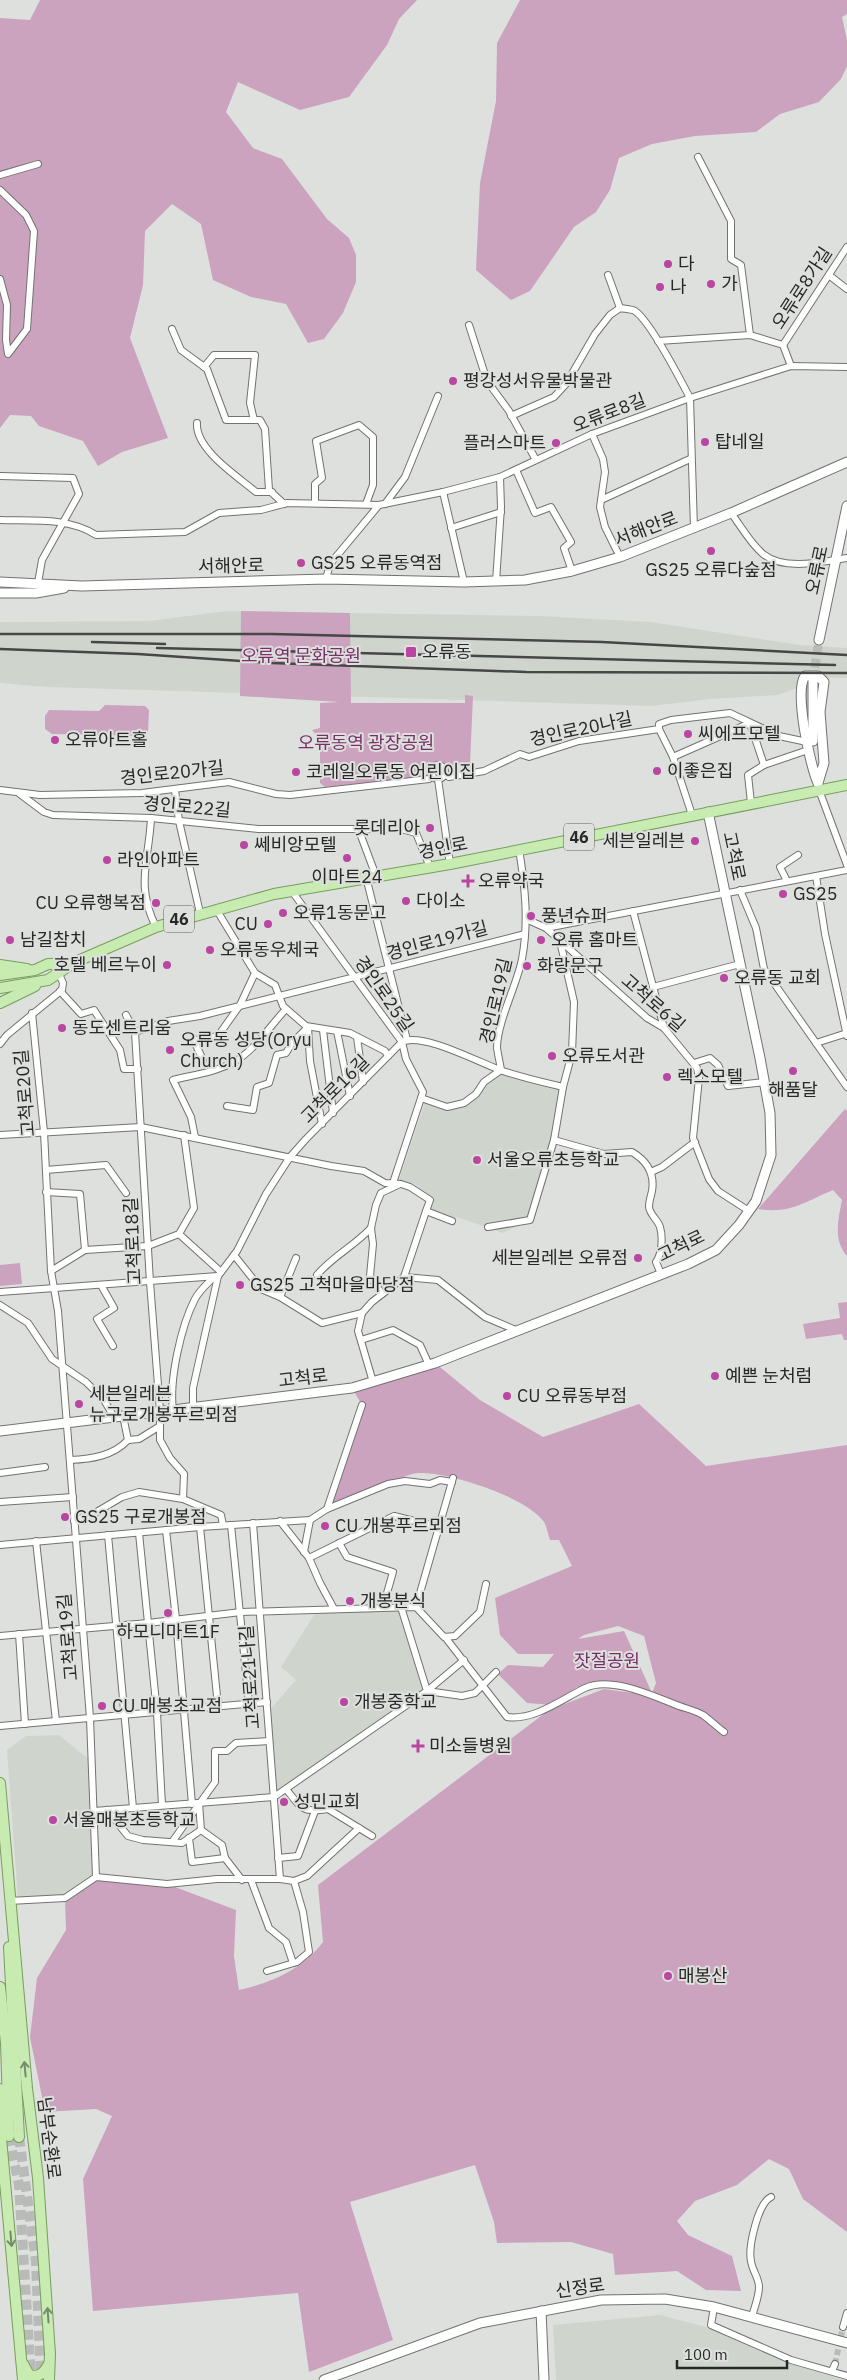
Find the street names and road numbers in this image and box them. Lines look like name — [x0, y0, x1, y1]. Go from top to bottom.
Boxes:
street label: 오류로8가길 — [766, 242, 837, 333]
street label: 오류로8길 — [569, 388, 649, 437]
street label: 서해안로 — [611, 506, 681, 551]
street label: 오류로 — [800, 543, 833, 597]
street label: 서해안로 — [198, 553, 264, 578]
street label: 경인로20나길 — [527, 706, 634, 751]
street label: 경인로20가길 — [119, 756, 225, 789]
street label: 경인로22길 — [142, 791, 232, 822]
road number: 46 — [564, 824, 594, 850]
street label: 고척로 — [718, 829, 751, 883]
street label: 경인로 — [416, 831, 469, 864]
road number: 46 — [164, 906, 194, 932]
street label: 경인로19가길 — [383, 916, 490, 965]
street label: 경인로25길 — [350, 951, 419, 1036]
street label: 경인로19길 — [474, 956, 517, 1046]
street label: 고척로6길 — [617, 969, 690, 1037]
street label: 고척로20길 — [9, 1048, 40, 1138]
street label: 고척로16길 — [295, 1049, 374, 1128]
street label: 고척로18길 — [119, 1197, 146, 1285]
street label: 고척로 — [653, 1224, 708, 1267]
street label: 고척로 — [277, 1363, 329, 1392]
street label: 고척로19길 — [52, 1592, 83, 1682]
street label: 고척로21나길 — [234, 1624, 265, 1730]
street label: 남부순환로 — [33, 2095, 66, 2180]
street label: 신정로 — [554, 2273, 606, 2302]

